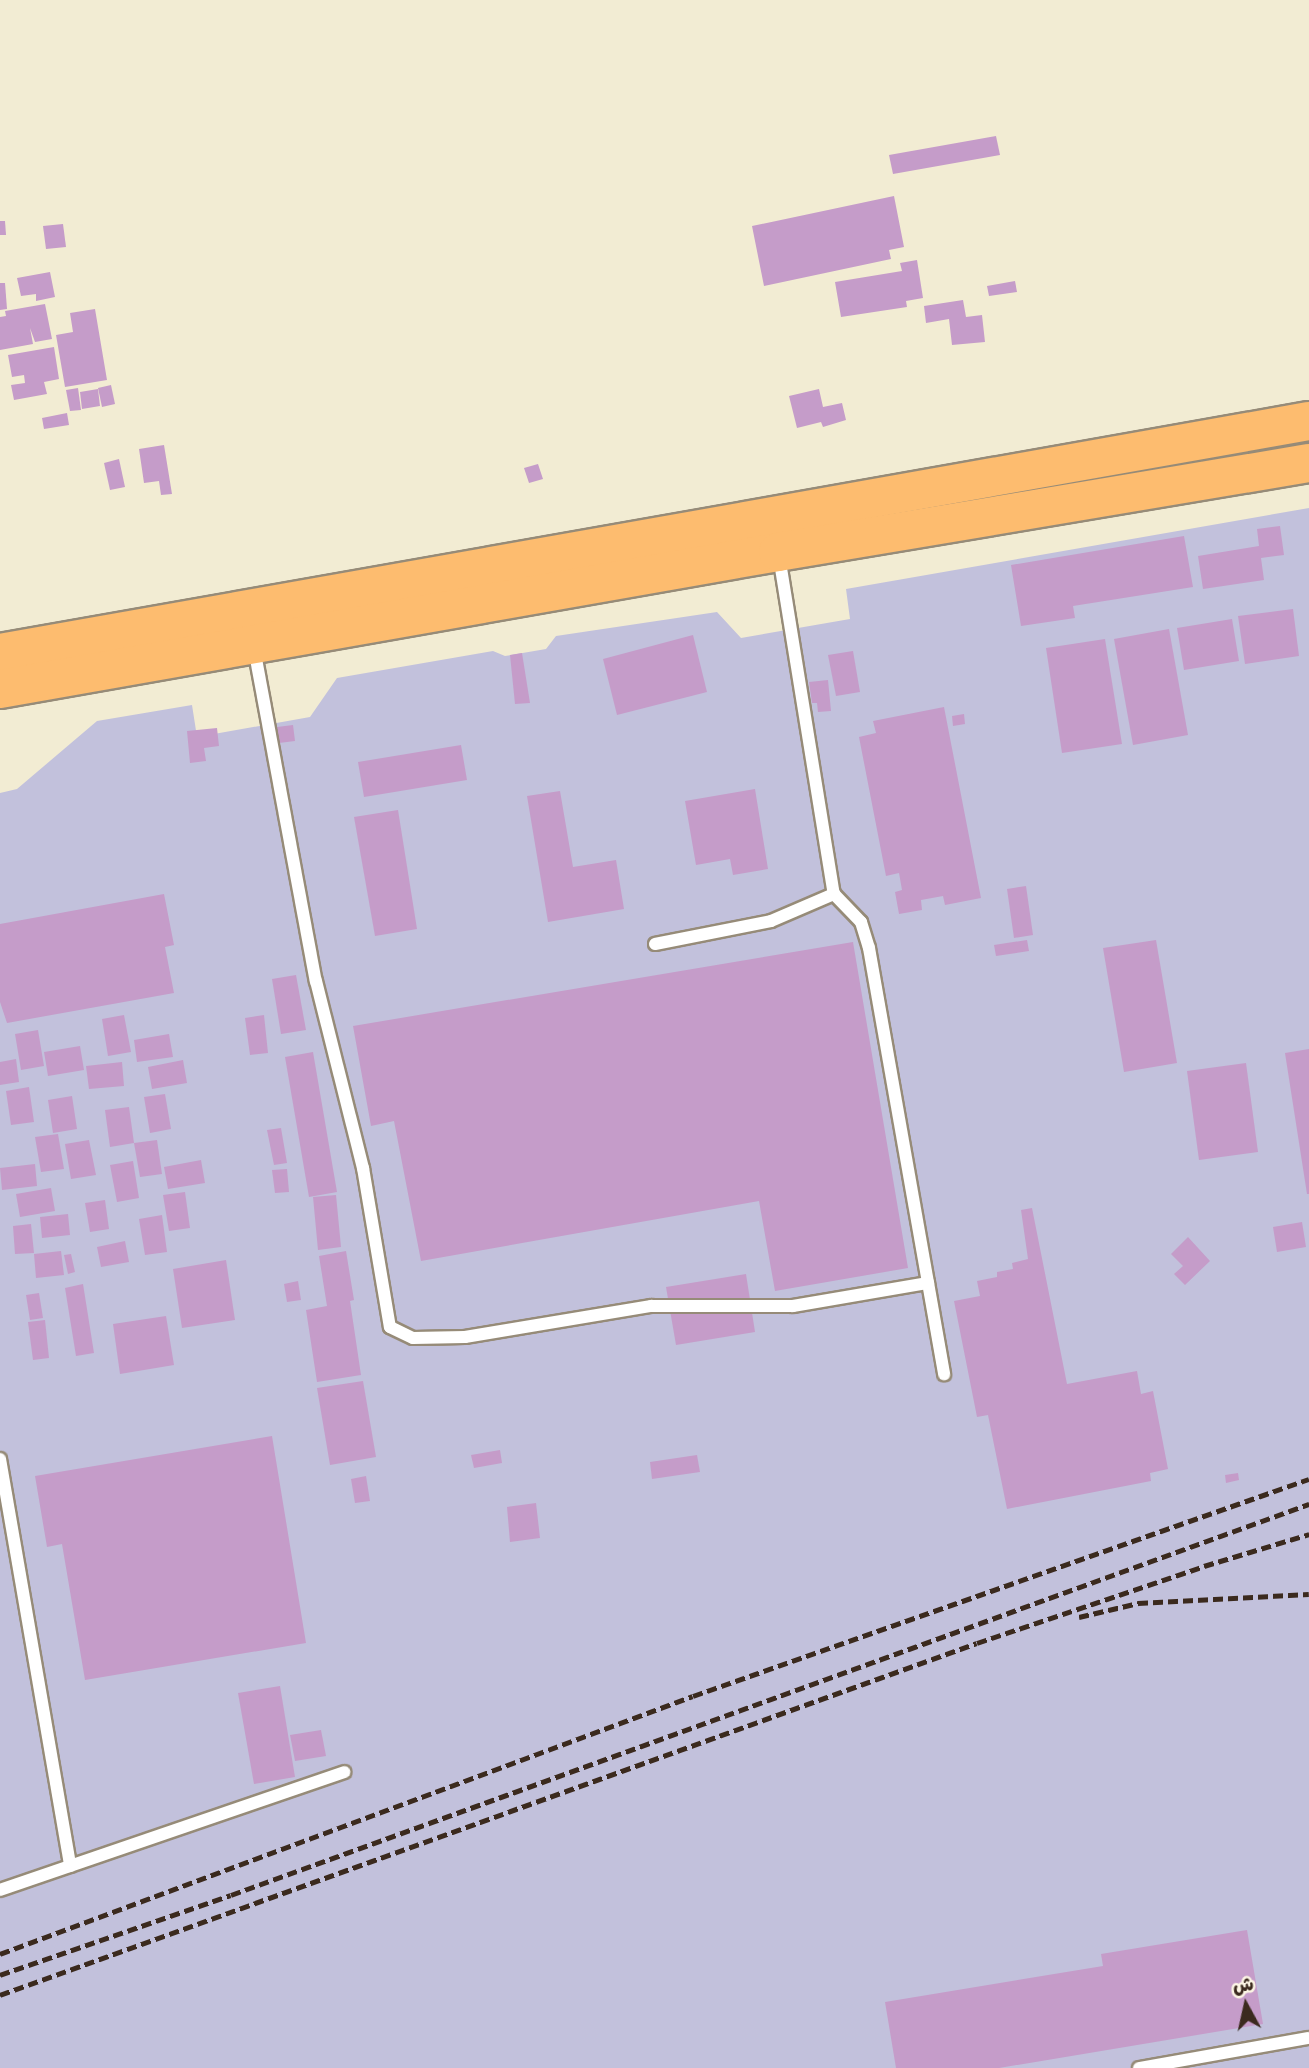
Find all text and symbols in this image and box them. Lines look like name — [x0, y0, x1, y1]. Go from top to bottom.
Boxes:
north arrow — [1211, 1970, 1281, 2040]
text: ش — [1231, 1971, 1255, 1998]

